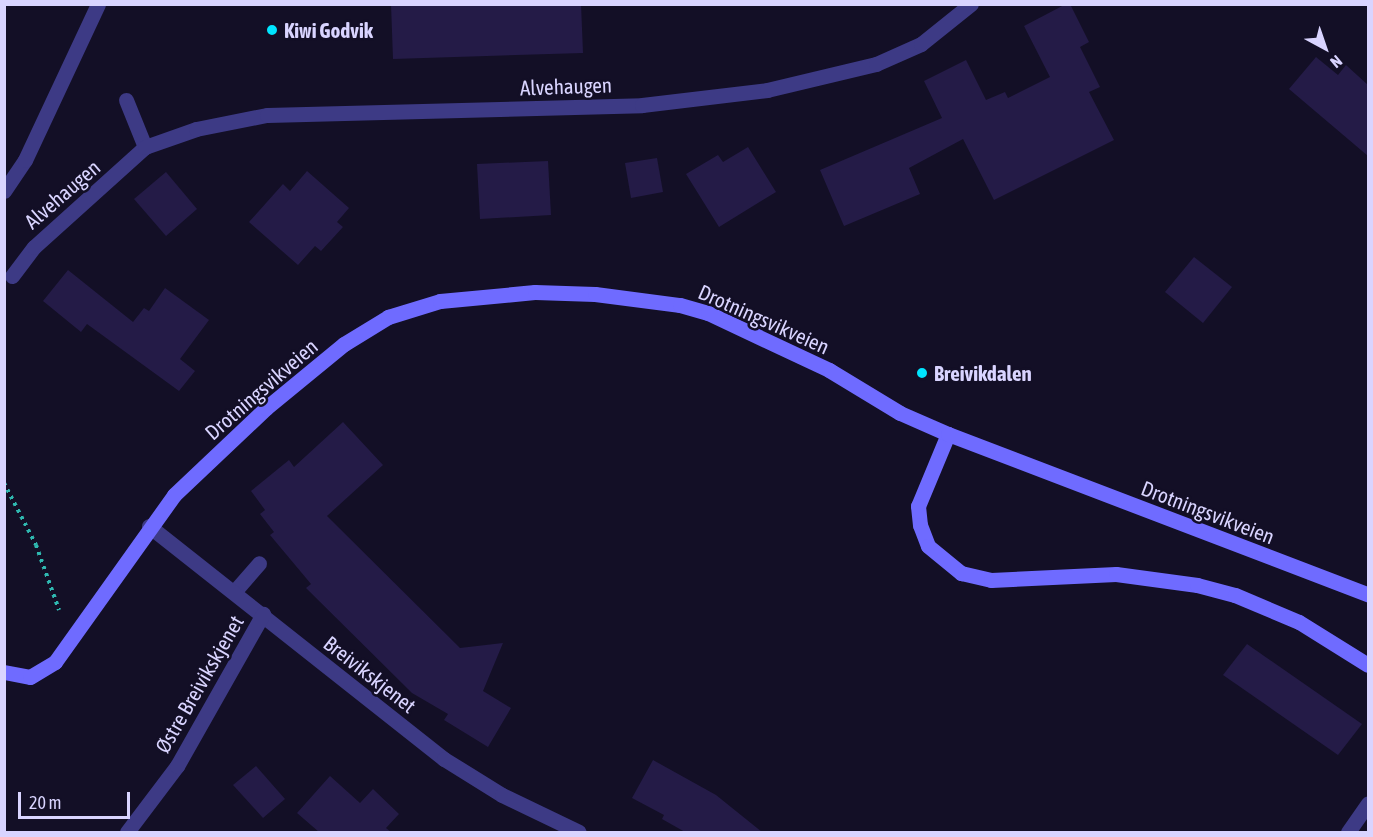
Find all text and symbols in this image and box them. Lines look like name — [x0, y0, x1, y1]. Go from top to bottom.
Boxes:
place label: Kiwi Godvik — [284, 17, 373, 43]
north arrow — [1295, 18, 1355, 78]
marker: Kiwi Godvik — [265, 23, 279, 37]
text: N — [1327, 52, 1346, 72]
street label: Alvehaugen — [520, 72, 612, 100]
street label: Alvehaugen — [19, 154, 105, 234]
street label: Drotningsvikveien — [695, 279, 833, 359]
street label: Drotningsvikveien — [200, 333, 322, 445]
place label: Breivikdalen — [934, 360, 1032, 386]
marker: Breivikdalen — [915, 366, 929, 380]
street label: Drotningsvikveien — [1138, 475, 1278, 549]
street label: Østre Breivikskjenet — [150, 611, 248, 757]
street label: Breivikskjenet — [319, 630, 421, 718]
scale bar — [21, 780, 134, 818]
text: 20 m — [29, 792, 61, 813]

